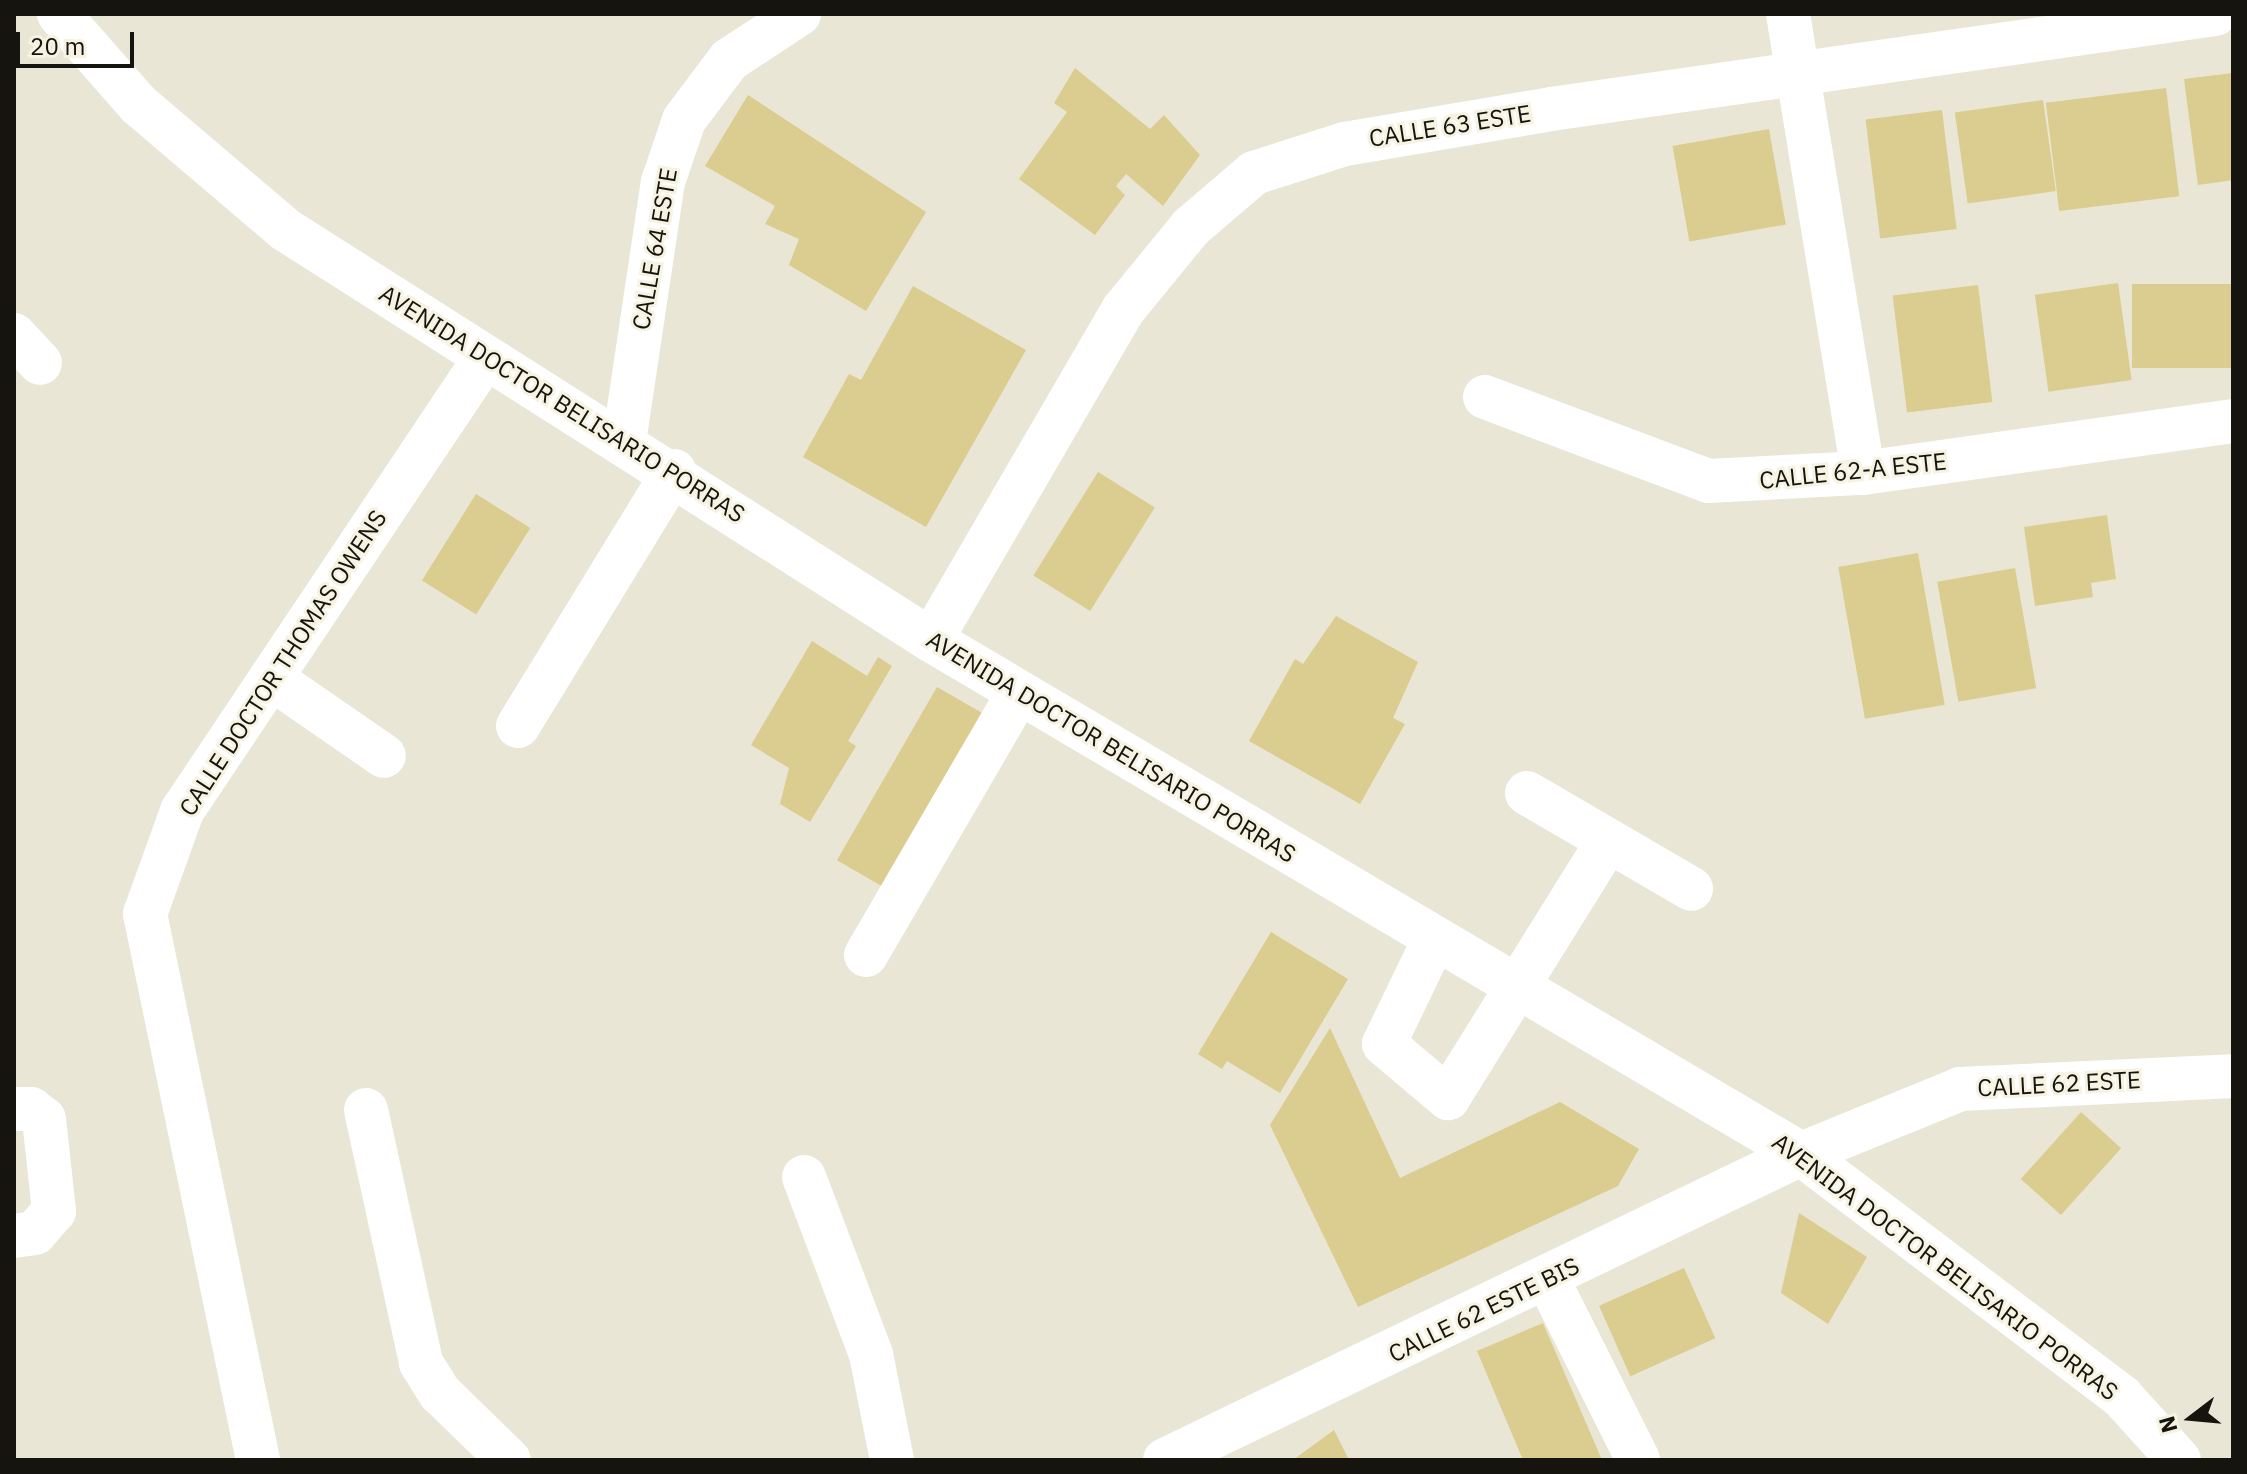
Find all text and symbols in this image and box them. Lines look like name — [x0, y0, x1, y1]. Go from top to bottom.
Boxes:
scale bar — [20, 16, 138, 66]
text: 20 m — [30, 30, 85, 62]
street label: CALLE 63 ESTE — [1367, 99, 1533, 153]
street label: CALLE 64 ESTE — [627, 166, 683, 332]
street label: AVENIDA DOCTOR BELISARIO PORRAS — [374, 279, 750, 529]
street label: CALLE 62-A ESTE — [1758, 447, 1948, 495]
street label: CALLE DOCTOR THOMAS OWENS — [173, 505, 393, 821]
street label: AVENIDA DOCTOR BELISARIO PORRAS — [921, 625, 1301, 869]
street label: CALLE 62 ESTE — [1976, 1065, 2142, 1103]
street label: AVENIDA DOCTOR BELISARIO PORRAS — [1766, 1127, 2124, 1407]
street label: CALLE 62 ESTE BIS — [1384, 1251, 1584, 1369]
north arrow — [2151, 1378, 2231, 1458]
text: N — [2151, 1413, 2184, 1436]

